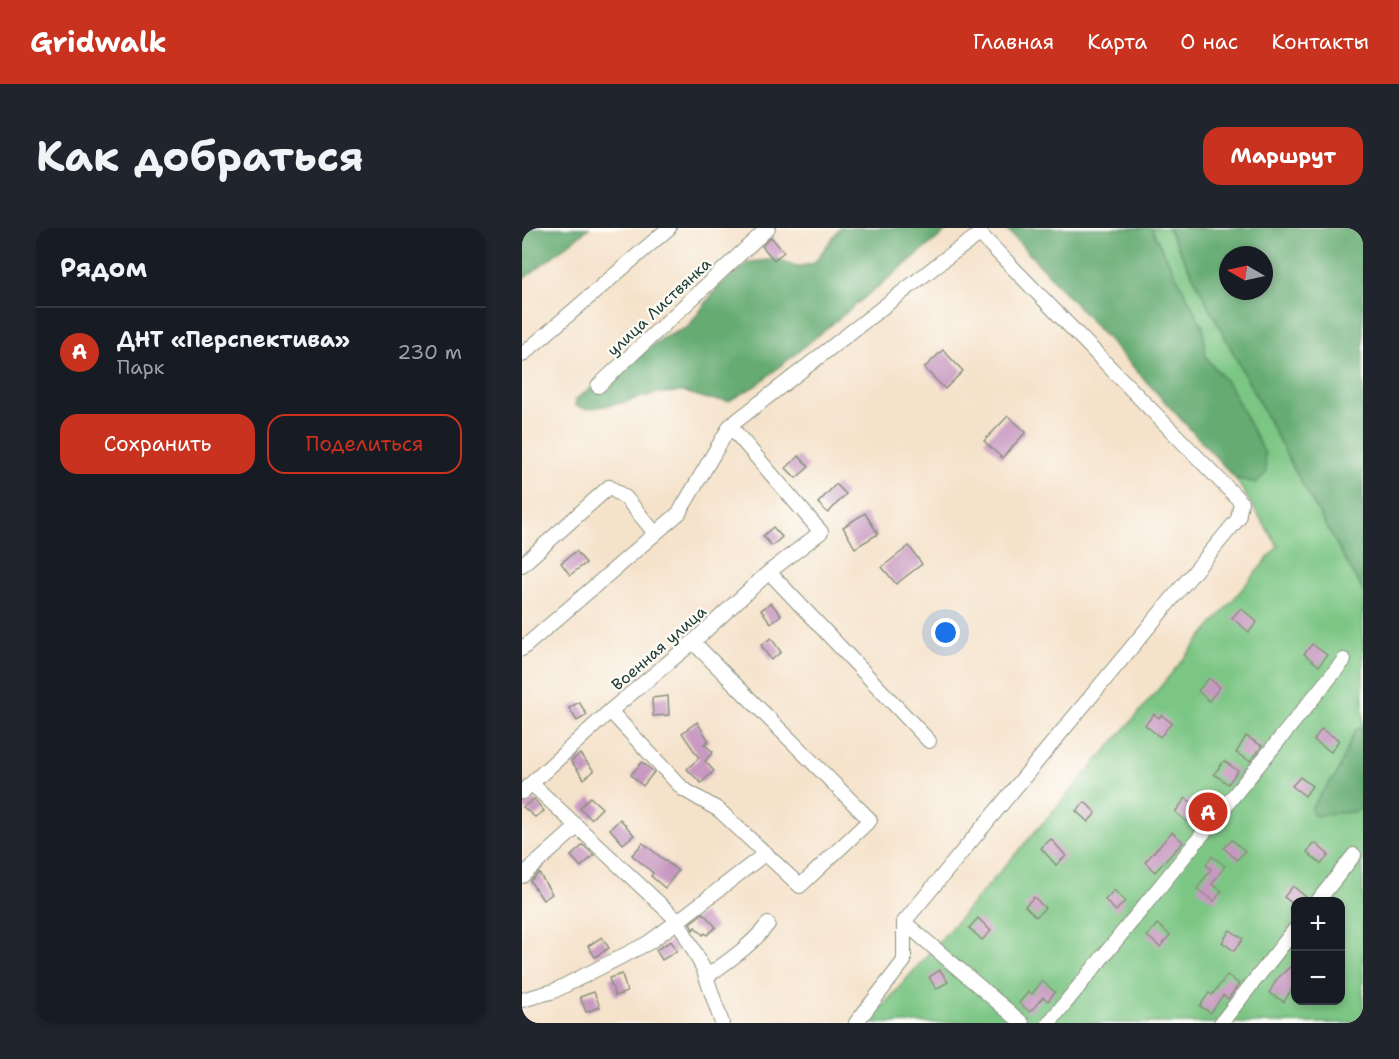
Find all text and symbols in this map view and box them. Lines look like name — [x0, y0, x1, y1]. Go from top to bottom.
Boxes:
text: Gridwalk — [30, 23, 167, 61]
text: Главная — [973, 28, 1054, 56]
text: Карта — [1087, 28, 1147, 56]
text: О нас — [1180, 28, 1238, 56]
text: Контакты — [1271, 28, 1369, 56]
button: Маршрут — [1203, 127, 1363, 185]
text: Как добраться — [36, 128, 364, 184]
north arrow — [1219, 246, 1273, 300]
text: Рядом — [60, 250, 147, 285]
street label: улица Листвянка — [603, 253, 716, 361]
text: ДНТ «Перспектива» — [117, 325, 350, 354]
text: A — [72, 339, 87, 365]
text: 230 m — [397, 339, 462, 365]
text: Парк — [117, 354, 164, 380]
button: Сохранить — [60, 414, 255, 474]
button: Поделиться — [267, 414, 462, 474]
street label: Военная улица — [607, 601, 711, 695]
your location — [931, 618, 960, 647]
pin: A — [1188, 790, 1228, 834]
map controls — [1291, 897, 1345, 1005]
button: + — [1291, 897, 1345, 951]
button: − — [1291, 951, 1345, 1005]

